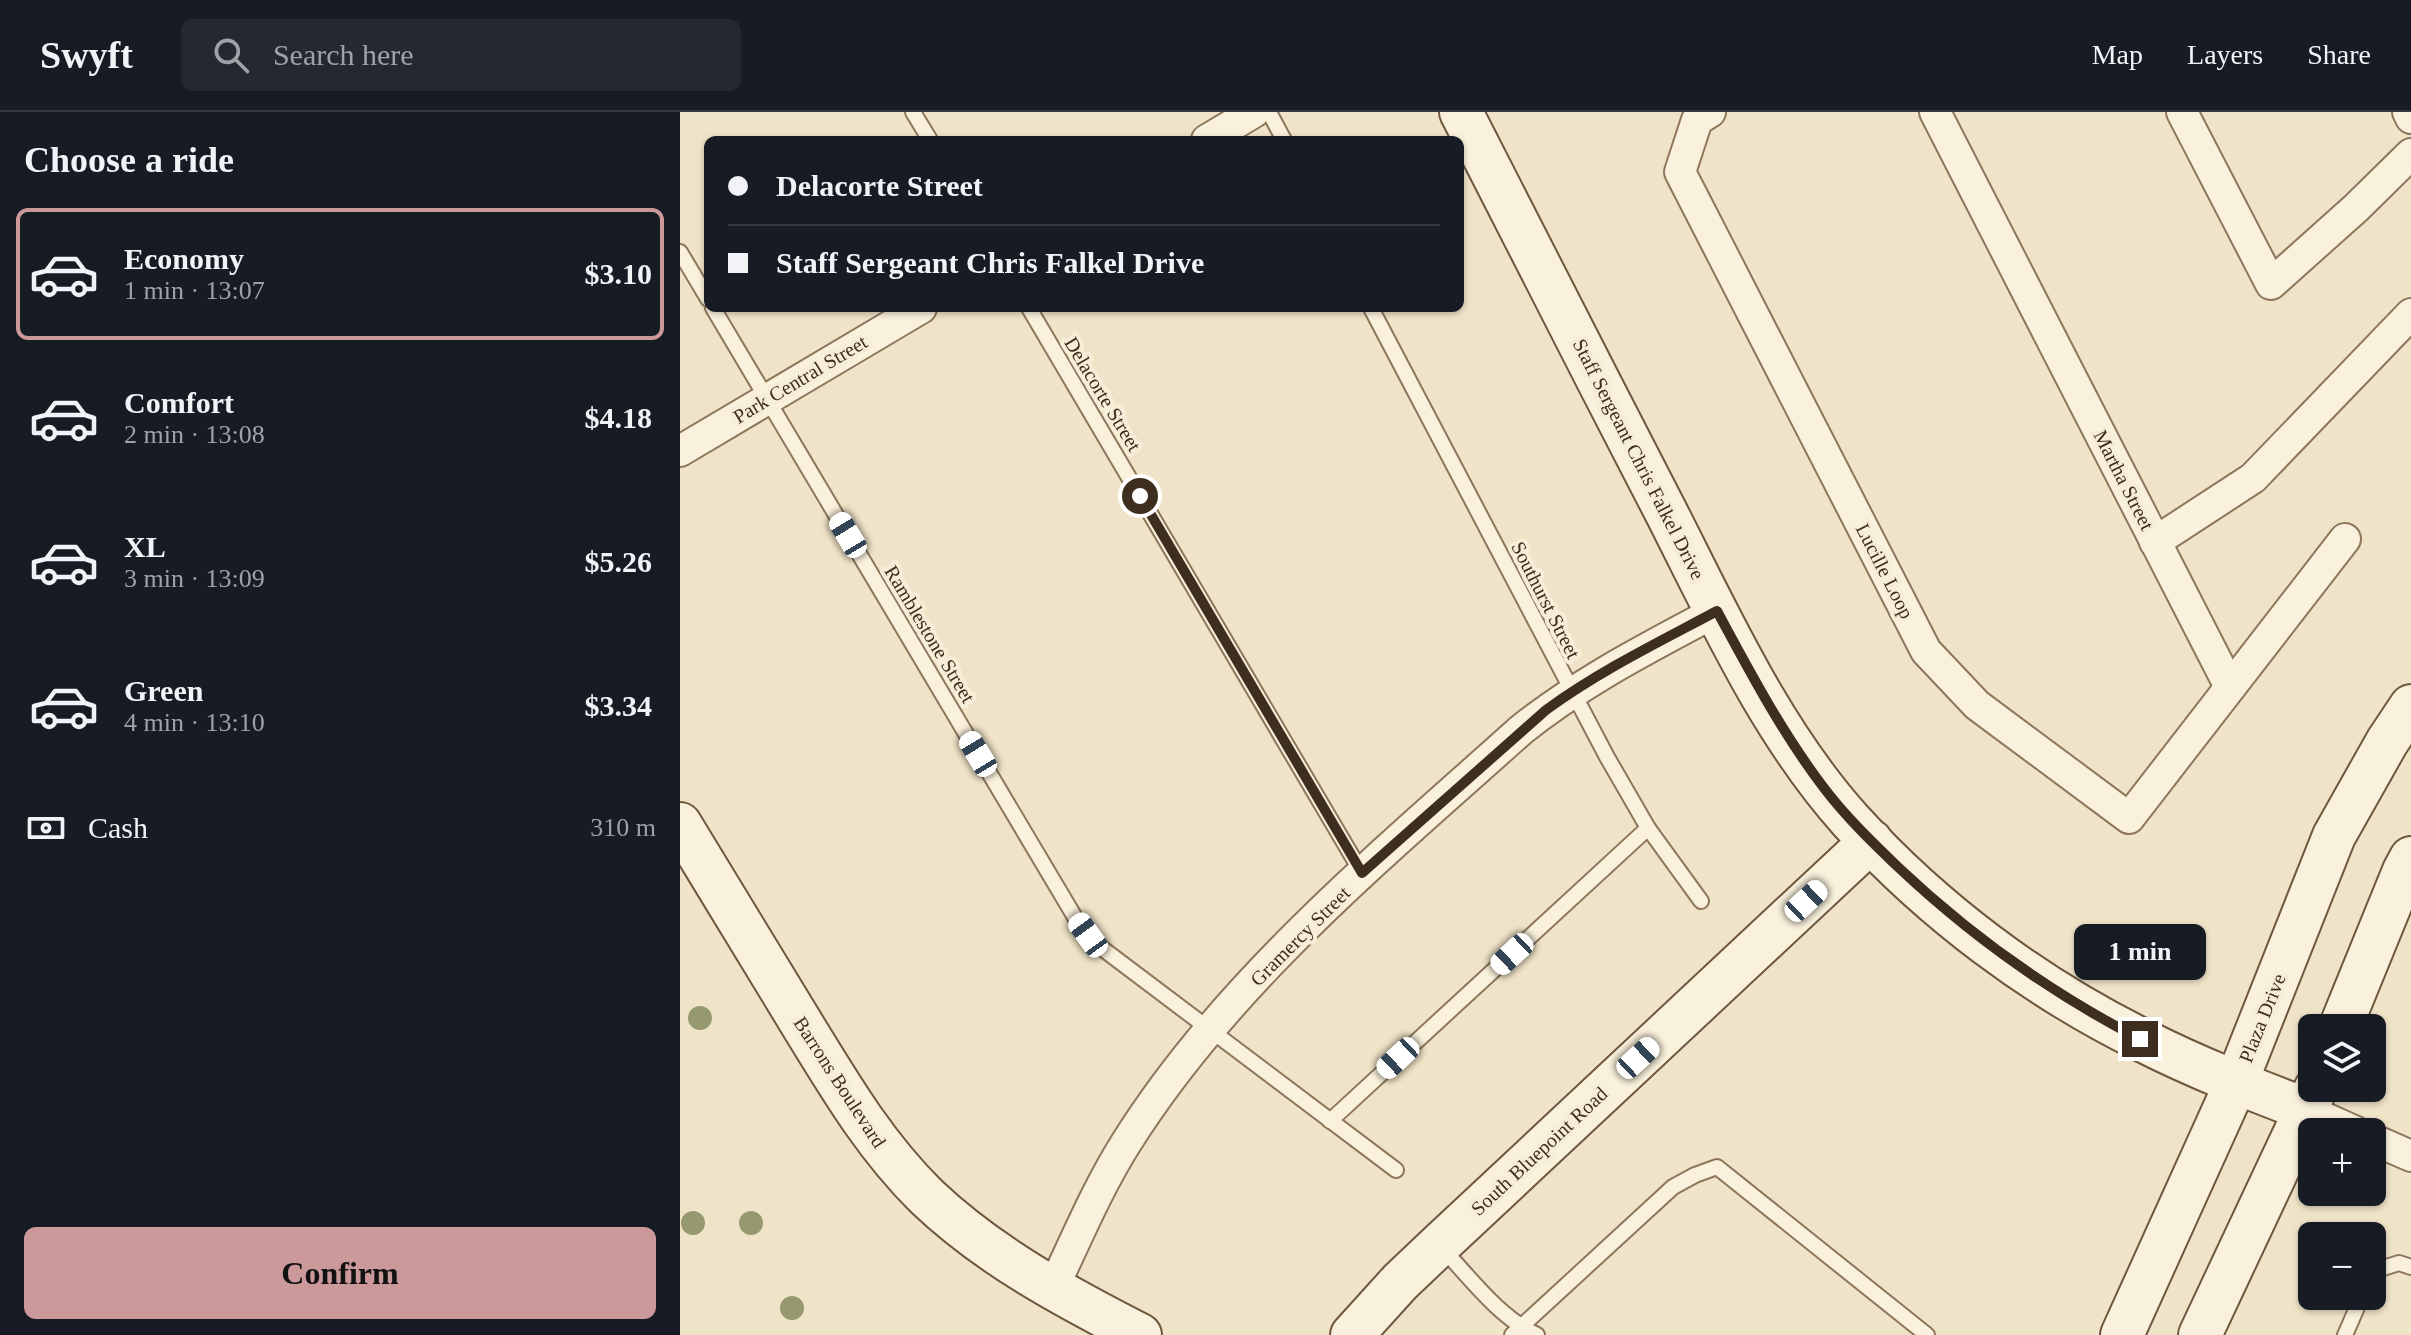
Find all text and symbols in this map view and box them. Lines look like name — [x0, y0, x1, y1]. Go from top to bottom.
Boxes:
search box — [181, 19, 741, 91]
icon: search — [209, 33, 253, 77]
text: Swyft — [40, 34, 133, 76]
text: Search here — [273, 38, 414, 71]
text: Map — [2092, 39, 2143, 70]
text: Layers — [2187, 39, 2263, 70]
text: Share — [2307, 39, 2371, 70]
text: Choose a ride — [24, 140, 234, 180]
text: Delacorte Street — [776, 169, 983, 202]
icon: car — [28, 238, 100, 310]
text: Economy — [124, 242, 244, 275]
text: Staff Sergeant Chris Falkel Drive — [776, 246, 1204, 279]
text: $3.10 — [585, 257, 652, 290]
text: 1 min · 13:07 — [124, 276, 265, 305]
street label: Park Central Street — [729, 330, 871, 428]
street label: Delacorte Street — [1060, 333, 1146, 455]
street label: Staff Sergeant Chris Falkel Drive — [1568, 335, 1709, 583]
icon: car — [28, 382, 100, 454]
text: Comfort — [124, 386, 234, 419]
text: $4.18 — [585, 401, 652, 434]
text: 2 min · 13:08 — [124, 420, 265, 449]
street label: Martha Street — [2089, 426, 2159, 534]
route start — [1122, 478, 1158, 514]
car — [825, 508, 871, 562]
street label: Lucille Loop — [1851, 520, 1918, 623]
icon: car — [28, 526, 100, 598]
text: XL — [124, 530, 166, 563]
street label: Southurst Street — [1507, 538, 1585, 663]
text: $5.26 — [585, 545, 652, 578]
street label: Ramblestone Street — [880, 561, 980, 707]
text: 3 min · 13:09 — [124, 564, 265, 593]
icon: car — [28, 670, 100, 742]
text: Green — [124, 674, 203, 707]
text: $3.34 — [585, 689, 652, 722]
text: 4 min · 13:10 — [124, 708, 265, 737]
car — [955, 727, 1001, 781]
icon: cash — [24, 806, 68, 850]
text: Cash — [88, 811, 148, 844]
text: 310 m — [590, 813, 656, 842]
car — [1780, 876, 1832, 926]
street label: Gramercy Street — [1246, 881, 1355, 991]
car — [1064, 909, 1112, 961]
callout: 1 min — [2074, 923, 2206, 979]
car — [1486, 929, 1538, 979]
text: 1 min — [2109, 937, 2171, 966]
street label: Plaza Drive — [2234, 970, 2290, 1066]
street label: Barrons Boulevard — [789, 1012, 891, 1152]
map controls — [2298, 1014, 2386, 1310]
button: layers — [2298, 1014, 2386, 1102]
route end — [2122, 1021, 2158, 1057]
car — [1372, 1033, 1424, 1083]
car — [1612, 1033, 1664, 1083]
street label: South Bluepoint Road — [1466, 1082, 1612, 1220]
button: + — [2298, 1118, 2386, 1206]
button: − — [2298, 1222, 2386, 1310]
button: Confirm — [24, 1227, 656, 1319]

